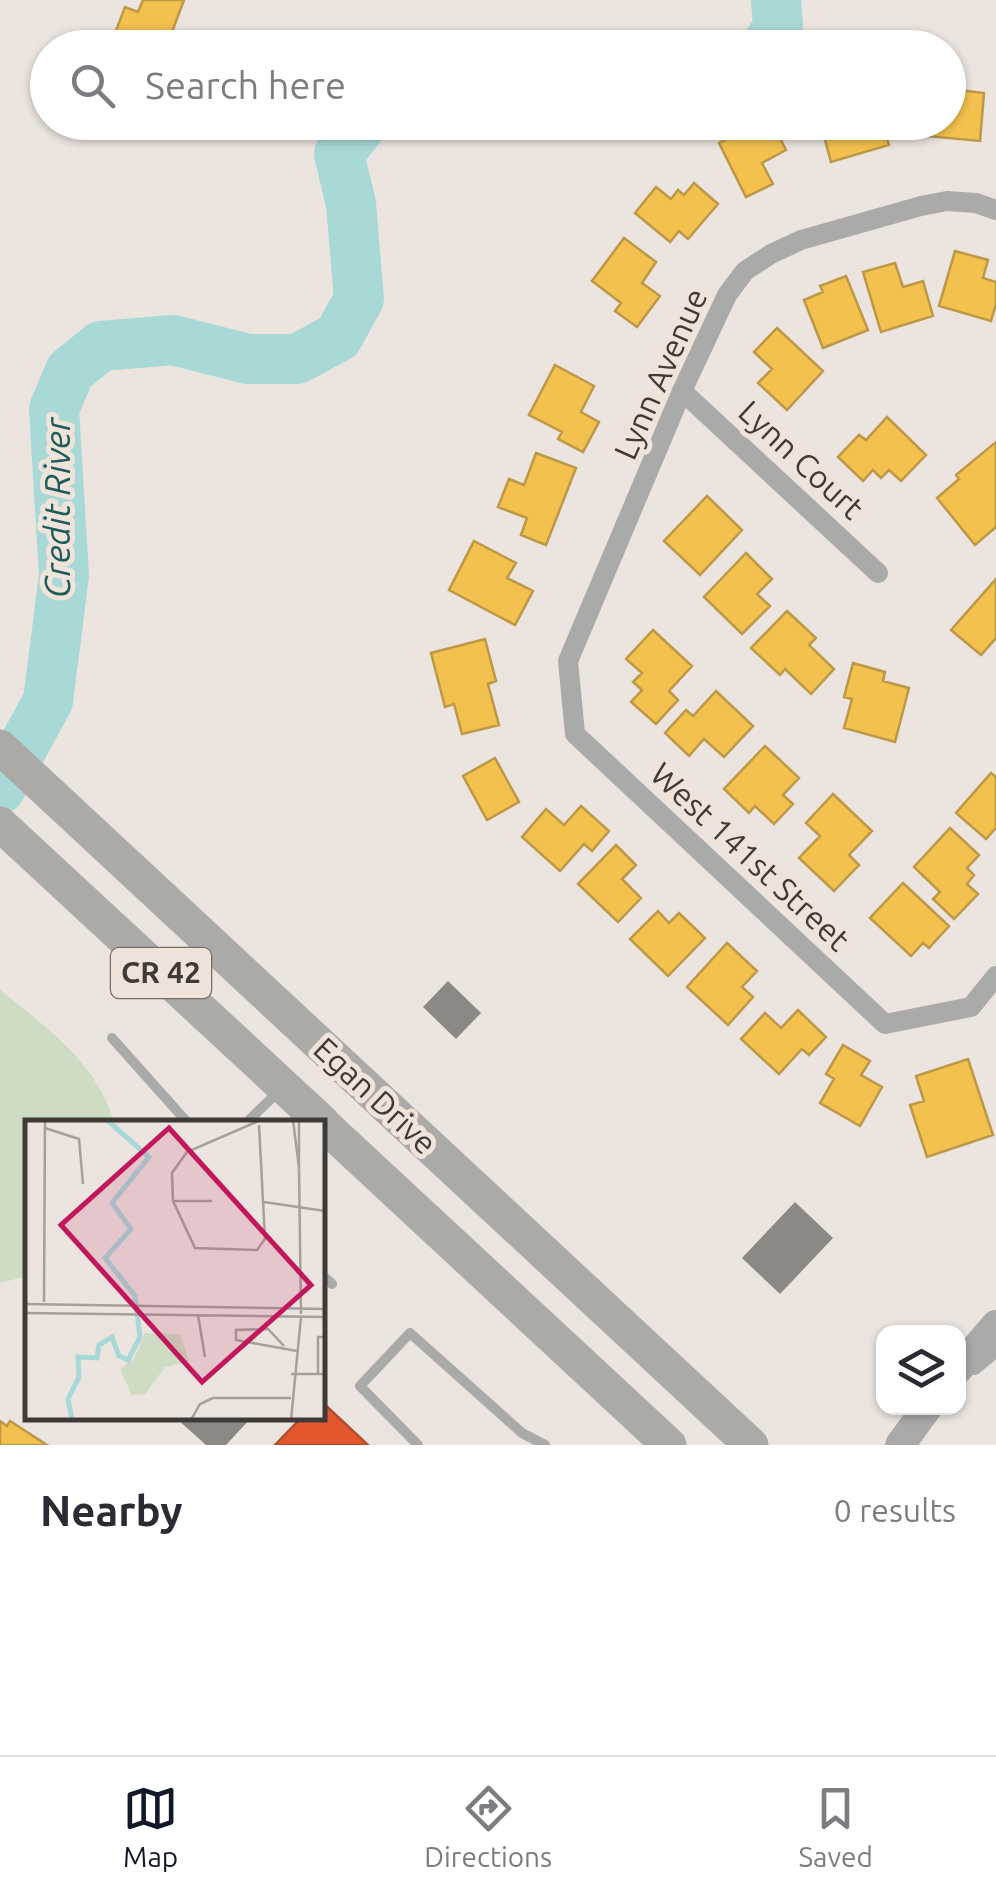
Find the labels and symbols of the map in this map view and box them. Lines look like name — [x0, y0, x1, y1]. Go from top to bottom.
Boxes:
street label: Lynn Avenue — [606, 283, 714, 464]
street label: Lynn Court — [732, 393, 871, 526]
water label: Credit River — [37, 416, 77, 598]
street label: West 141st Street — [644, 755, 858, 958]
road number: CR 42 — [111, 948, 211, 998]
street label: Egan Drive — [307, 1030, 444, 1161]
inset map — [25, 1120, 325, 1420]

